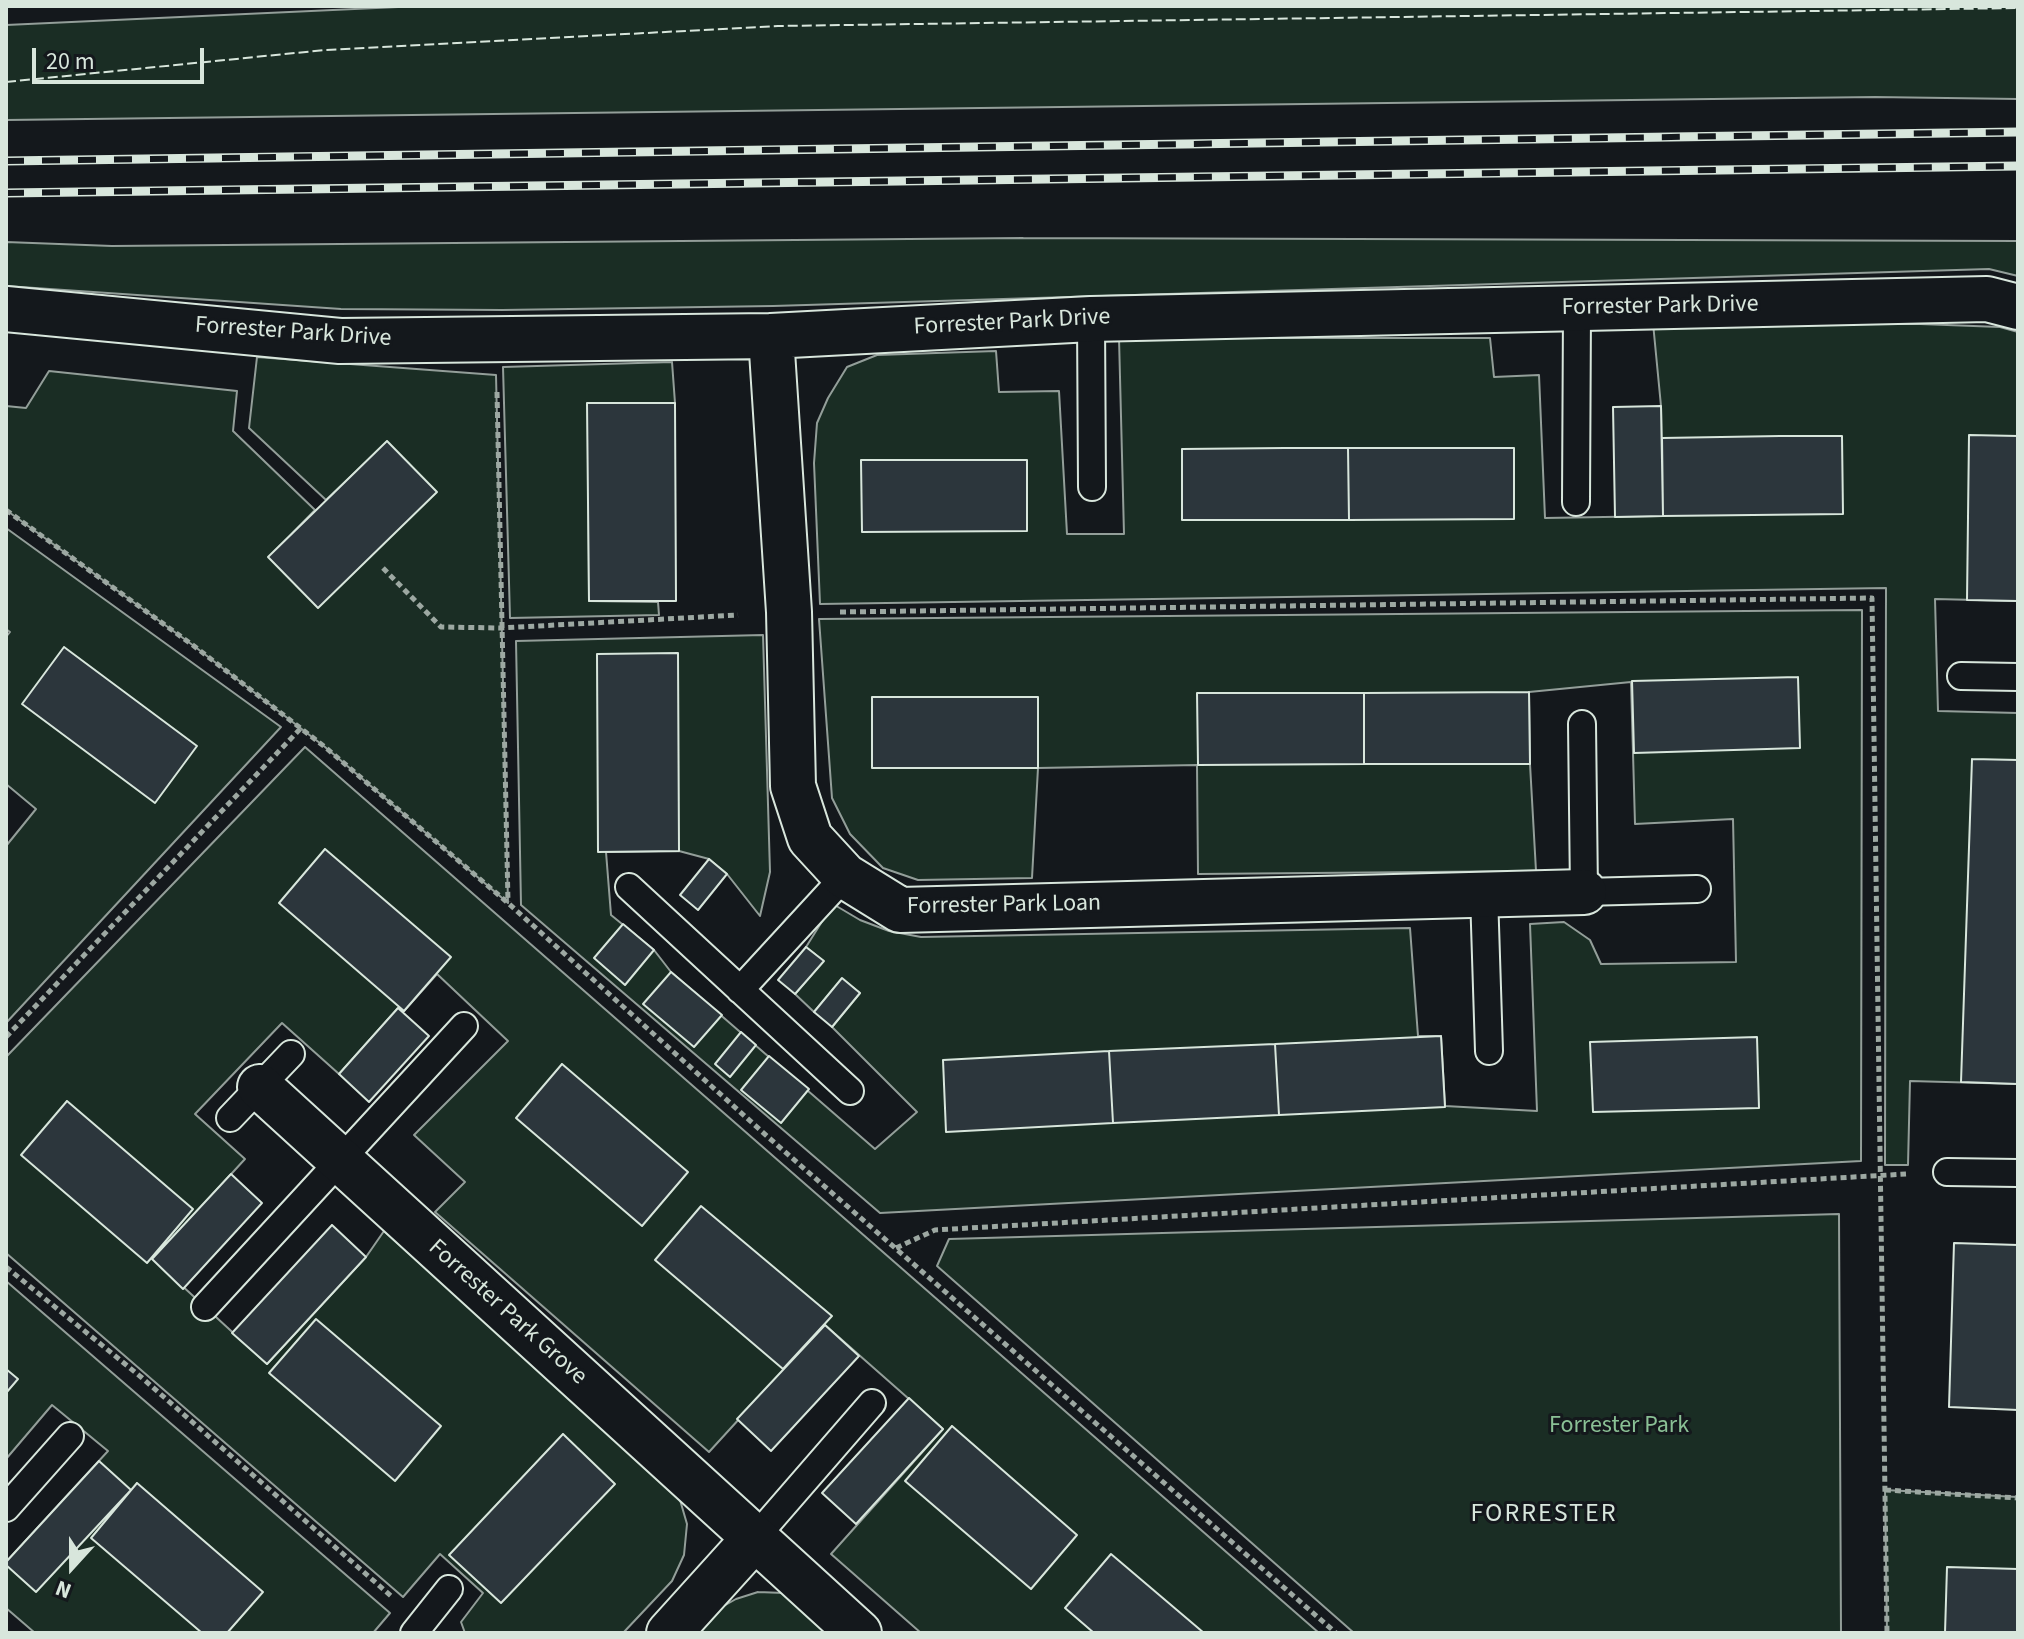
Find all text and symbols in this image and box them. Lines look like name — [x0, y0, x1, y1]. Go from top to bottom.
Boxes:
scale bar — [36, 32, 208, 82]
text: 20 m — [46, 44, 95, 79]
street label: Forrester Park Drive — [1561, 291, 1759, 323]
street label: Forrester Park Drive — [913, 303, 1111, 343]
street label: Forrester Park Drive — [194, 312, 392, 354]
street label: Forrester Park Loan — [907, 890, 1101, 922]
street label: Forrester Park Grove — [422, 1234, 592, 1392]
park label: Forrester Park — [1549, 1413, 1689, 1441]
district label: FORRESTER — [1471, 1499, 1617, 1531]
north arrow — [32, 1527, 112, 1607]
text: N — [51, 1572, 76, 1607]

